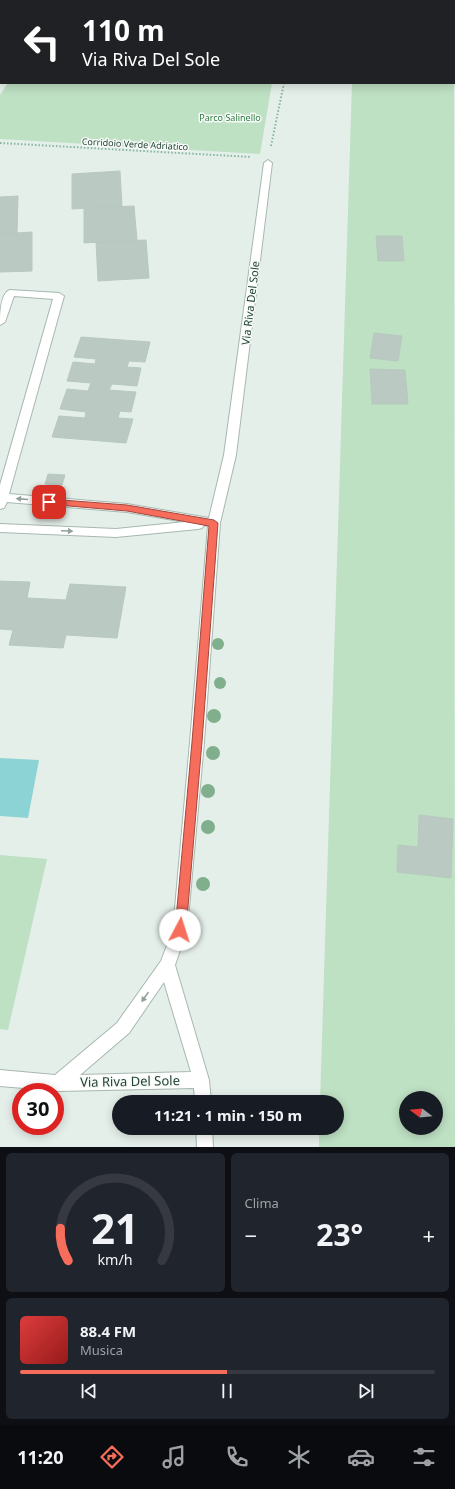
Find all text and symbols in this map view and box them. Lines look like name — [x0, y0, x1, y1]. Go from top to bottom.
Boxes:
text: 110 m — [82, 11, 165, 49]
icon: left — [16, 16, 68, 68]
text: Via Riva Del Sole — [82, 47, 220, 71]
park label: Parco Salinello — [199, 111, 261, 124]
street label: Corridoio Verde Adriatico — [81, 135, 189, 153]
street label: Via Riva Del Sole — [237, 260, 263, 346]
pin — [32, 485, 66, 519]
icon: arrive — [38, 491, 60, 513]
one-way arrow — [16, 496, 28, 503]
one-way arrow — [61, 527, 73, 534]
position arrow — [159, 909, 201, 951]
one-way arrow — [140, 992, 149, 1003]
street label: Via Riva Del Sole — [80, 1071, 180, 1091]
speed limit sign: 30 — [12, 1083, 64, 1135]
north arrow — [399, 1091, 443, 1135]
map controls — [399, 1091, 443, 1135]
text: 11:21 · 1 min · 150 m — [154, 1105, 302, 1125]
text: Clima — [245, 1194, 279, 1212]
text: 21 — [91, 1199, 139, 1255]
text: 23° — [316, 1214, 363, 1255]
text: − — [245, 1220, 257, 1250]
text: + — [422, 1220, 435, 1250]
text: km/h — [98, 1249, 133, 1268]
text: 88.4 FM — [80, 1321, 136, 1341]
text: Musica — [80, 1341, 123, 1359]
icon: previous — [78, 1380, 100, 1402]
icon: pause — [216, 1380, 238, 1402]
icon: next — [355, 1380, 377, 1402]
icon: directions — [98, 1443, 126, 1471]
icon: music — [160, 1443, 188, 1471]
icon: phone — [223, 1443, 251, 1471]
icon: climate — [285, 1443, 313, 1471]
icon: car — [347, 1443, 375, 1471]
icon: filters — [410, 1443, 438, 1471]
text: 11:20 — [17, 1445, 63, 1469]

